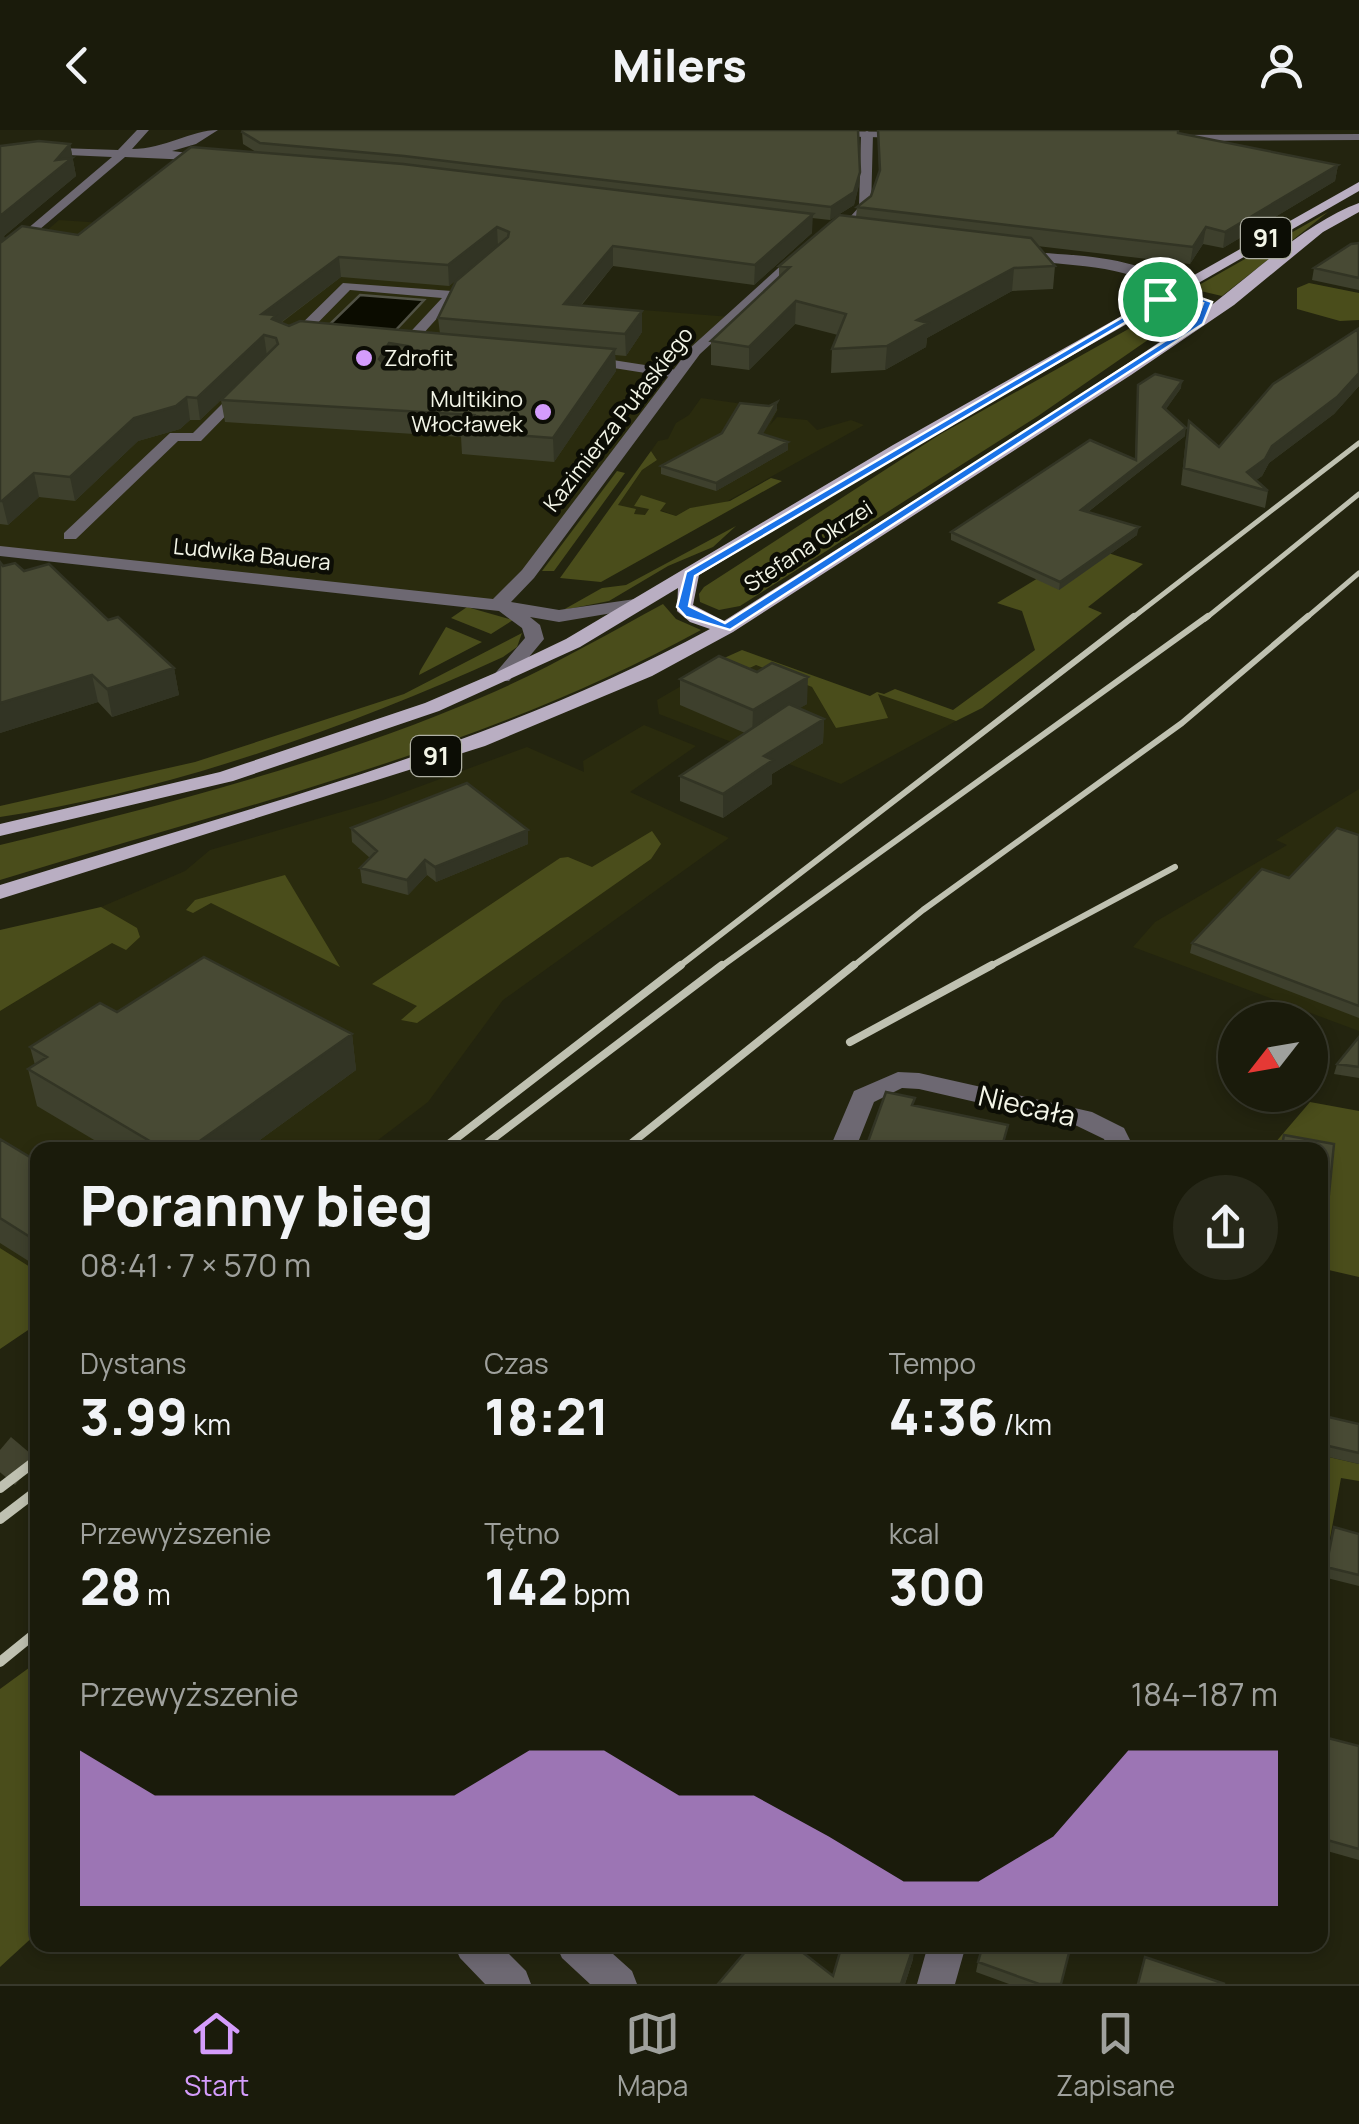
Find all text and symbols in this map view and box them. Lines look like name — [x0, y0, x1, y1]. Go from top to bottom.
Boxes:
text: Milers — [612, 34, 747, 96]
icon: back — [50, 38, 105, 93]
icon: person — [1254, 38, 1309, 93]
road number: 91 — [1241, 218, 1291, 258]
pin — [1118, 257, 1203, 342]
icon: arrive — [1133, 272, 1188, 327]
street label: Kazimierza Pułaskiego — [536, 320, 700, 518]
place label: Zdrofit — [384, 343, 454, 373]
marker: Zdrofit — [353, 347, 375, 369]
place label: Multikino Włocławek — [411, 384, 524, 439]
marker: Multikino Włocławek — [532, 401, 554, 423]
street label: Stefana Okrzei — [738, 493, 878, 599]
street label: Ludwika Bauera — [172, 531, 332, 577]
road number: 91 — [411, 736, 461, 776]
north arrow — [1218, 1002, 1328, 1112]
map controls — [1218, 1002, 1328, 1112]
street label: Niecała — [975, 1075, 1080, 1135]
text: Poranny bieg — [80, 1167, 433, 1243]
button: share — [1173, 1175, 1278, 1280]
text: 08:41 · 7 × 570 m — [80, 1243, 311, 1287]
text: Dystans — [80, 1344, 186, 1382]
text: Czas — [484, 1344, 549, 1382]
text: Tempo — [889, 1344, 976, 1382]
text: 3.99 — [80, 1382, 188, 1450]
text: 18:21 — [484, 1382, 609, 1450]
text: 4:36 — [889, 1382, 998, 1450]
text: km — [188, 1405, 231, 1443]
text: /km — [998, 1405, 1052, 1443]
text: Przewyższenie — [80, 1514, 271, 1552]
text: Tętno — [484, 1514, 560, 1552]
text: kcal — [889, 1514, 940, 1552]
text: 28 — [80, 1552, 141, 1620]
text: 142 — [484, 1552, 568, 1620]
text: 300 — [889, 1552, 986, 1620]
text: m — [141, 1575, 171, 1613]
text: bpm — [568, 1575, 630, 1613]
text: Przewyższenie — [80, 1672, 299, 1716]
text: 184–187 m — [1131, 1672, 1278, 1716]
tab: Start — [184, 2006, 249, 2104]
tab: Mapa — [617, 2006, 688, 2104]
tab: Zapisane — [1056, 2006, 1175, 2104]

